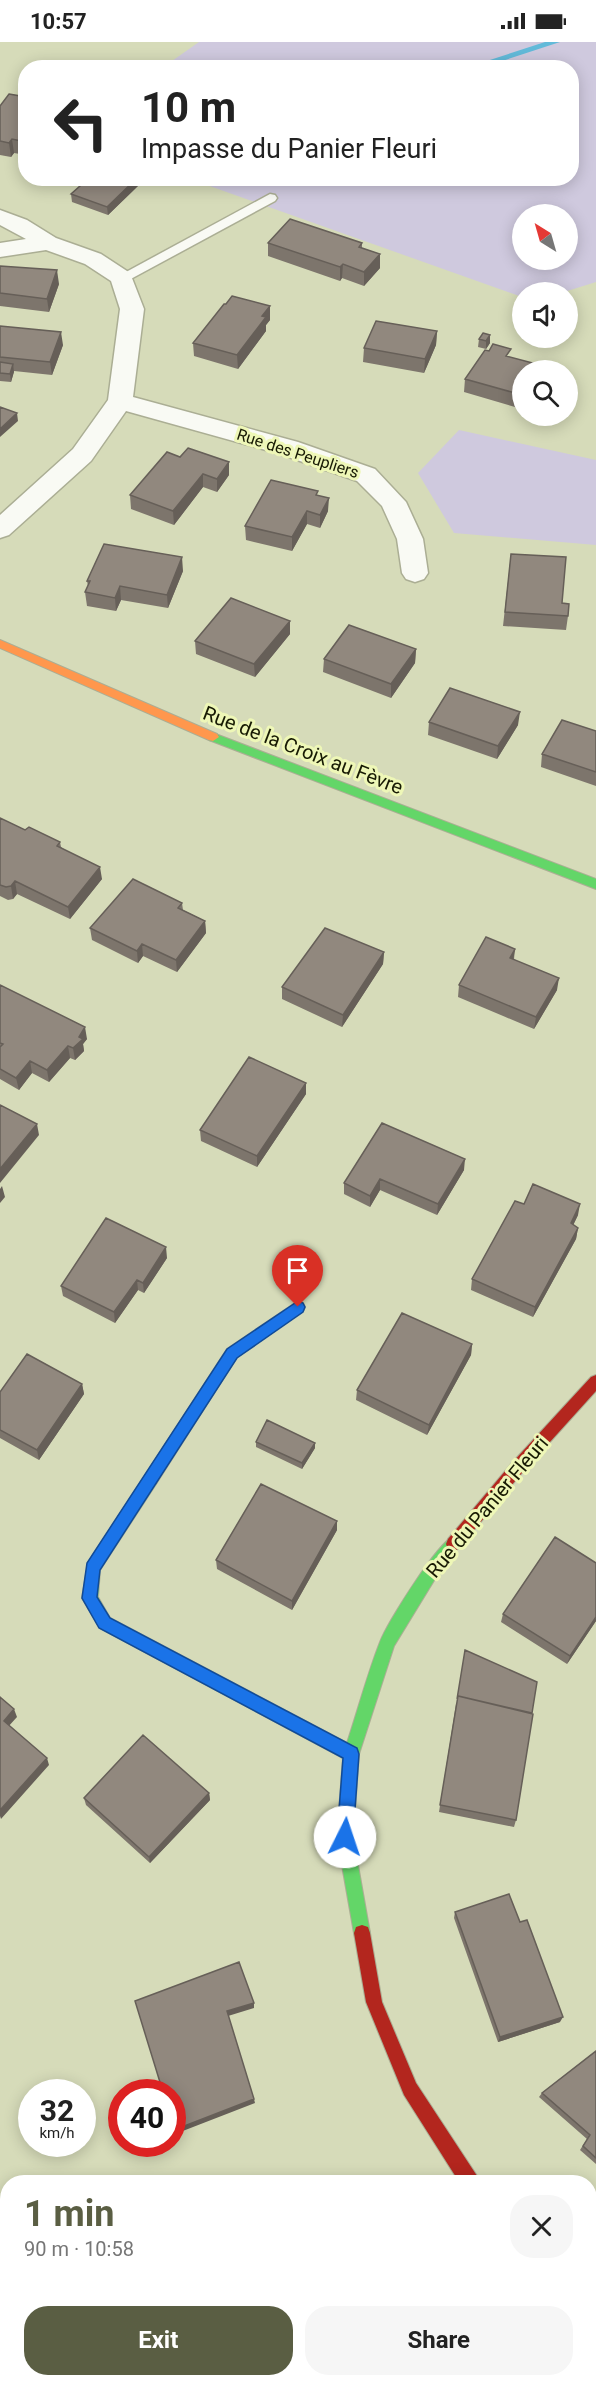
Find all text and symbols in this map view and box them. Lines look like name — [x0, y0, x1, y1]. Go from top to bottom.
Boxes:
text: 10:57 — [30, 9, 87, 34]
text: 10 m — [141, 83, 236, 132]
icon: left — [42, 84, 120, 162]
text: Impasse du Panier Fleuri — [141, 133, 437, 165]
north arrow — [512, 204, 578, 270]
map controls — [512, 204, 578, 426]
button: sound — [512, 282, 578, 348]
button: search — [512, 360, 578, 426]
street label: Rue des Peupliers — [234, 425, 361, 482]
street label: Rue de la Croix au Fèvre — [200, 701, 406, 799]
pin — [272, 1245, 323, 1307]
icon: arrive — [281, 1254, 314, 1287]
street label: Rue du Panier Fleuri — [421, 1431, 553, 1583]
position arrow — [313, 1805, 377, 1869]
speed limit sign: 40 — [108, 2079, 186, 2157]
text: 32 — [40, 2093, 74, 2128]
text: km/h — [39, 2124, 75, 2142]
text: 1 min — [24, 2193, 115, 2235]
button: close — [510, 2195, 573, 2258]
text: 90 m · 10:58 — [24, 2237, 134, 2261]
button: Exit — [24, 2306, 293, 2375]
button: Share — [305, 2306, 573, 2375]

